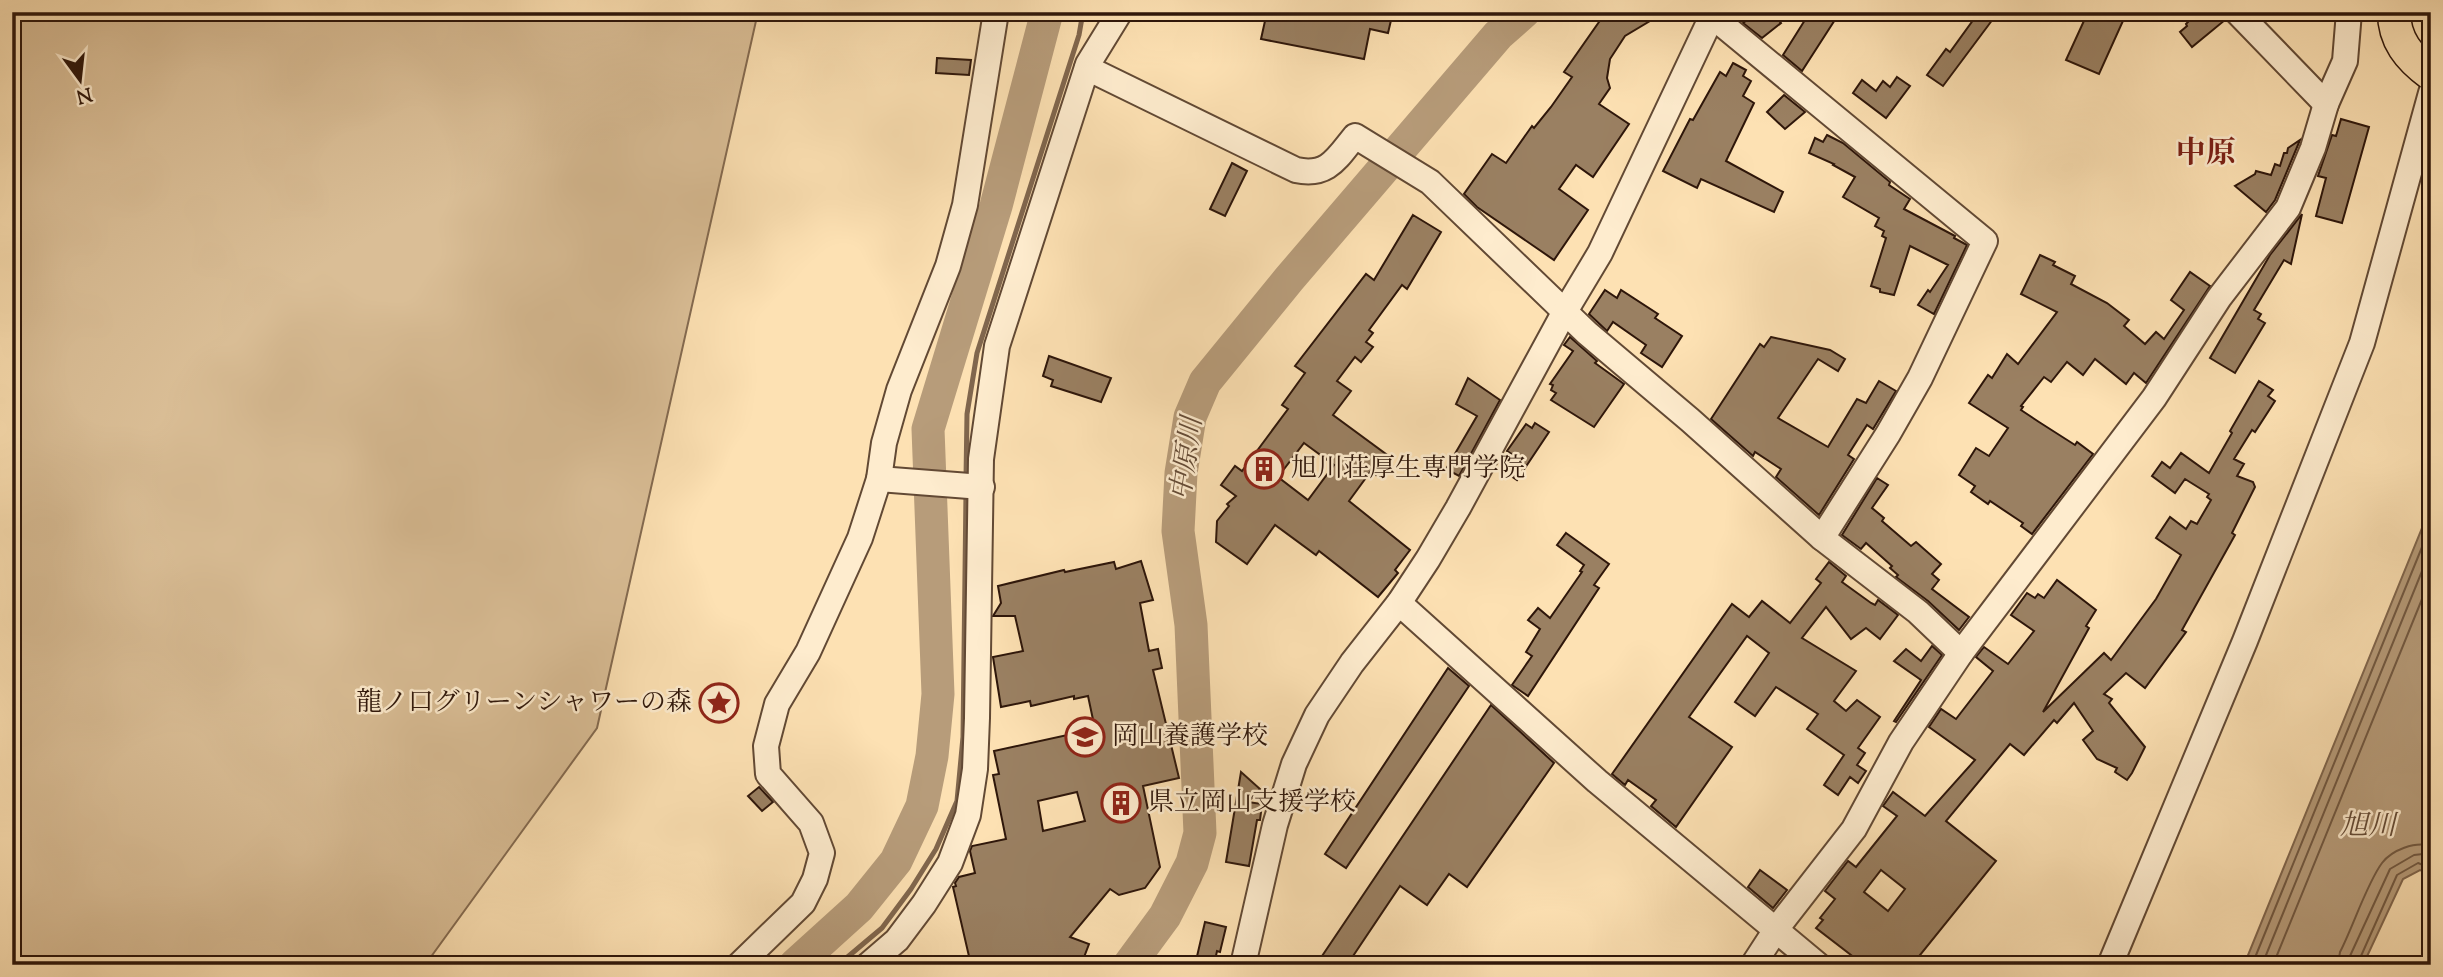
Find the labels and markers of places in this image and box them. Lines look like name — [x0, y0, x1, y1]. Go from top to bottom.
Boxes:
building icon: 旭川荘厚生専門学院 — [1243, 448, 1285, 490]
place label: 旭川荘厚生専門学院 — [1291, 451, 1525, 488]
place icon: 龍ノ口グリーンシャワーの森 — [698, 682, 740, 724]
place label: 龍ノ口グリーンシャワーの森 — [356, 685, 692, 722]
school or university icon: 岡山養護学校 — [1064, 716, 1106, 758]
place label: 岡山養護学校 — [1112, 719, 1268, 756]
building icon: 県立岡山支援学校 — [1100, 782, 1142, 824]
place label: 県立岡山支援学校 — [1148, 785, 1356, 822]

